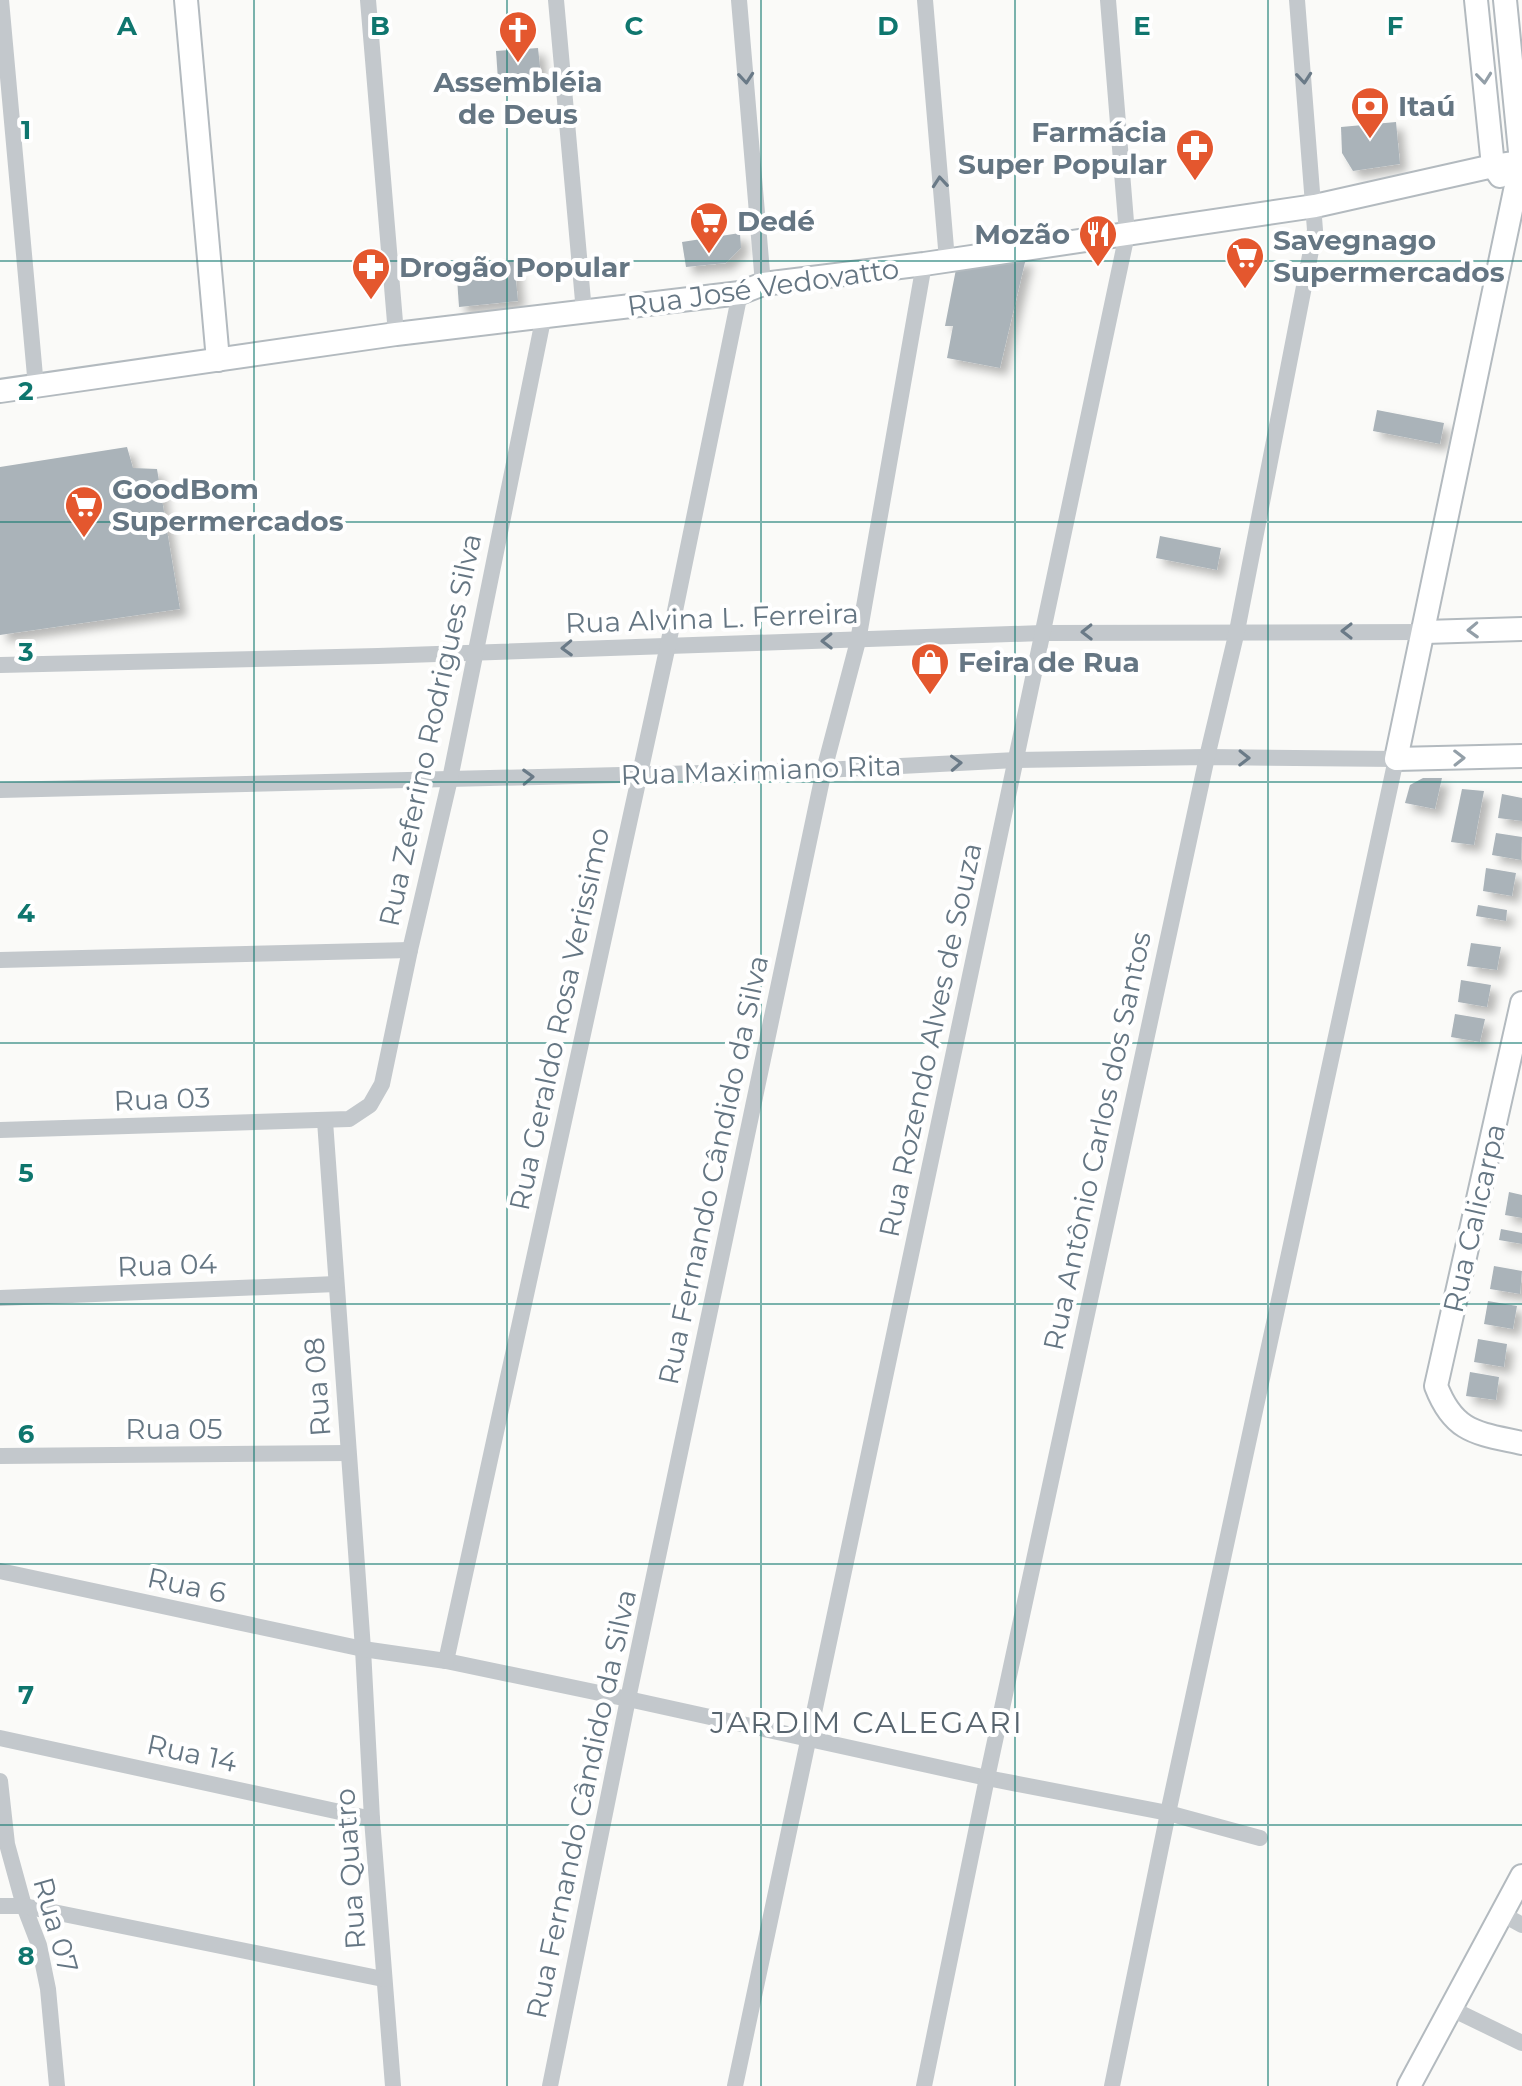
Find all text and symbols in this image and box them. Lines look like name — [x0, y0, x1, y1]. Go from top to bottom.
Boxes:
church icon: Assembléia de Deus — [497, 9, 539, 64]
text: A — [116, 10, 138, 42]
text: B — [370, 10, 390, 42]
text: C — [625, 10, 644, 42]
text: D — [877, 10, 899, 42]
text: E — [1133, 10, 1151, 42]
text: F — [1387, 10, 1403, 42]
place label: Assembléia de Deus — [432, 65, 603, 131]
one-way arrow — [737, 72, 754, 85]
one-way arrow — [1295, 72, 1312, 85]
one-way arrow — [1475, 72, 1492, 85]
bank icon: Itaú — [1349, 85, 1391, 140]
place label: Itaú — [1398, 89, 1455, 123]
text: 1 — [21, 114, 31, 146]
place label: Farmácia Super Popular — [958, 115, 1167, 181]
pharmacy icon: Farmácia Super Popular — [1174, 127, 1216, 182]
one-way arrow — [932, 175, 949, 188]
supermarket icon: Dedé — [688, 200, 730, 255]
place label: Dedé — [737, 204, 815, 238]
restaurant icon: Mozão — [1077, 213, 1119, 268]
place label: Mozão — [974, 217, 1070, 251]
place label: Savegnago Supermercados — [1273, 223, 1505, 289]
supermarket icon: Savegnago Supermercados — [1224, 235, 1266, 290]
pharmacy icon: Drogão Popular — [350, 246, 392, 301]
place label: Drogão Popular — [399, 250, 630, 284]
street label: Rua José Vedovatto — [625, 251, 901, 323]
text: 2 — [18, 375, 34, 407]
place label: GoodBom Supermercados — [112, 472, 344, 538]
supermarket icon: GoodBom Supermercados — [63, 484, 105, 539]
street label: Rua Zeferino Rodrigues Silva — [372, 530, 488, 930]
street label: Rua Alvina L. Ferreira — [565, 596, 859, 640]
one-way arrow — [1466, 622, 1479, 639]
one-way arrow — [1080, 623, 1093, 641]
one-way arrow — [1340, 623, 1353, 640]
one-way arrow — [820, 633, 833, 650]
text: 3 — [17, 636, 34, 668]
one-way arrow — [560, 640, 573, 657]
shop icon: Feira de Rua — [909, 641, 951, 696]
place label: Feira de Rua — [958, 645, 1140, 679]
street label: Rua Maximiano Rita — [620, 748, 902, 792]
one-way arrow — [1238, 749, 1251, 766]
one-way arrow — [1453, 749, 1466, 766]
one-way arrow — [950, 755, 963, 772]
one-way arrow — [522, 768, 535, 785]
street label: Rua Geraldo Rosa Verissimo — [502, 825, 616, 1213]
street label: Rua Rozendo Alves de Souza — [872, 840, 988, 1240]
text: 4 — [17, 897, 35, 929]
street label: Rua Antônio Carlos dos Santos — [1036, 929, 1158, 1353]
street label: Rua Fernando Cândido da Silva — [651, 952, 775, 1388]
street label: Rua 03 — [113, 1080, 211, 1118]
street label: Rua Calicarpa — [1436, 1120, 1512, 1316]
text: 5 — [18, 1157, 34, 1189]
street label: Rua 04 — [116, 1246, 218, 1284]
street label: Rua 08 — [297, 1336, 337, 1438]
street label: Rua 05 — [125, 1412, 223, 1446]
text: 6 — [18, 1418, 35, 1450]
street label: Rua 6 — [144, 1560, 230, 1610]
street label: Rua Fernando Cândido da Silva — [519, 1586, 643, 2022]
text: 7 — [18, 1679, 34, 1711]
district label: JARDIM CALEGARI — [709, 1704, 1024, 1741]
street label: Rua 14 — [144, 1727, 241, 1779]
street label: Rua Quatro — [327, 1787, 373, 1951]
street label: Rua 07 — [26, 1873, 86, 1977]
text: 8 — [17, 1940, 35, 1972]

